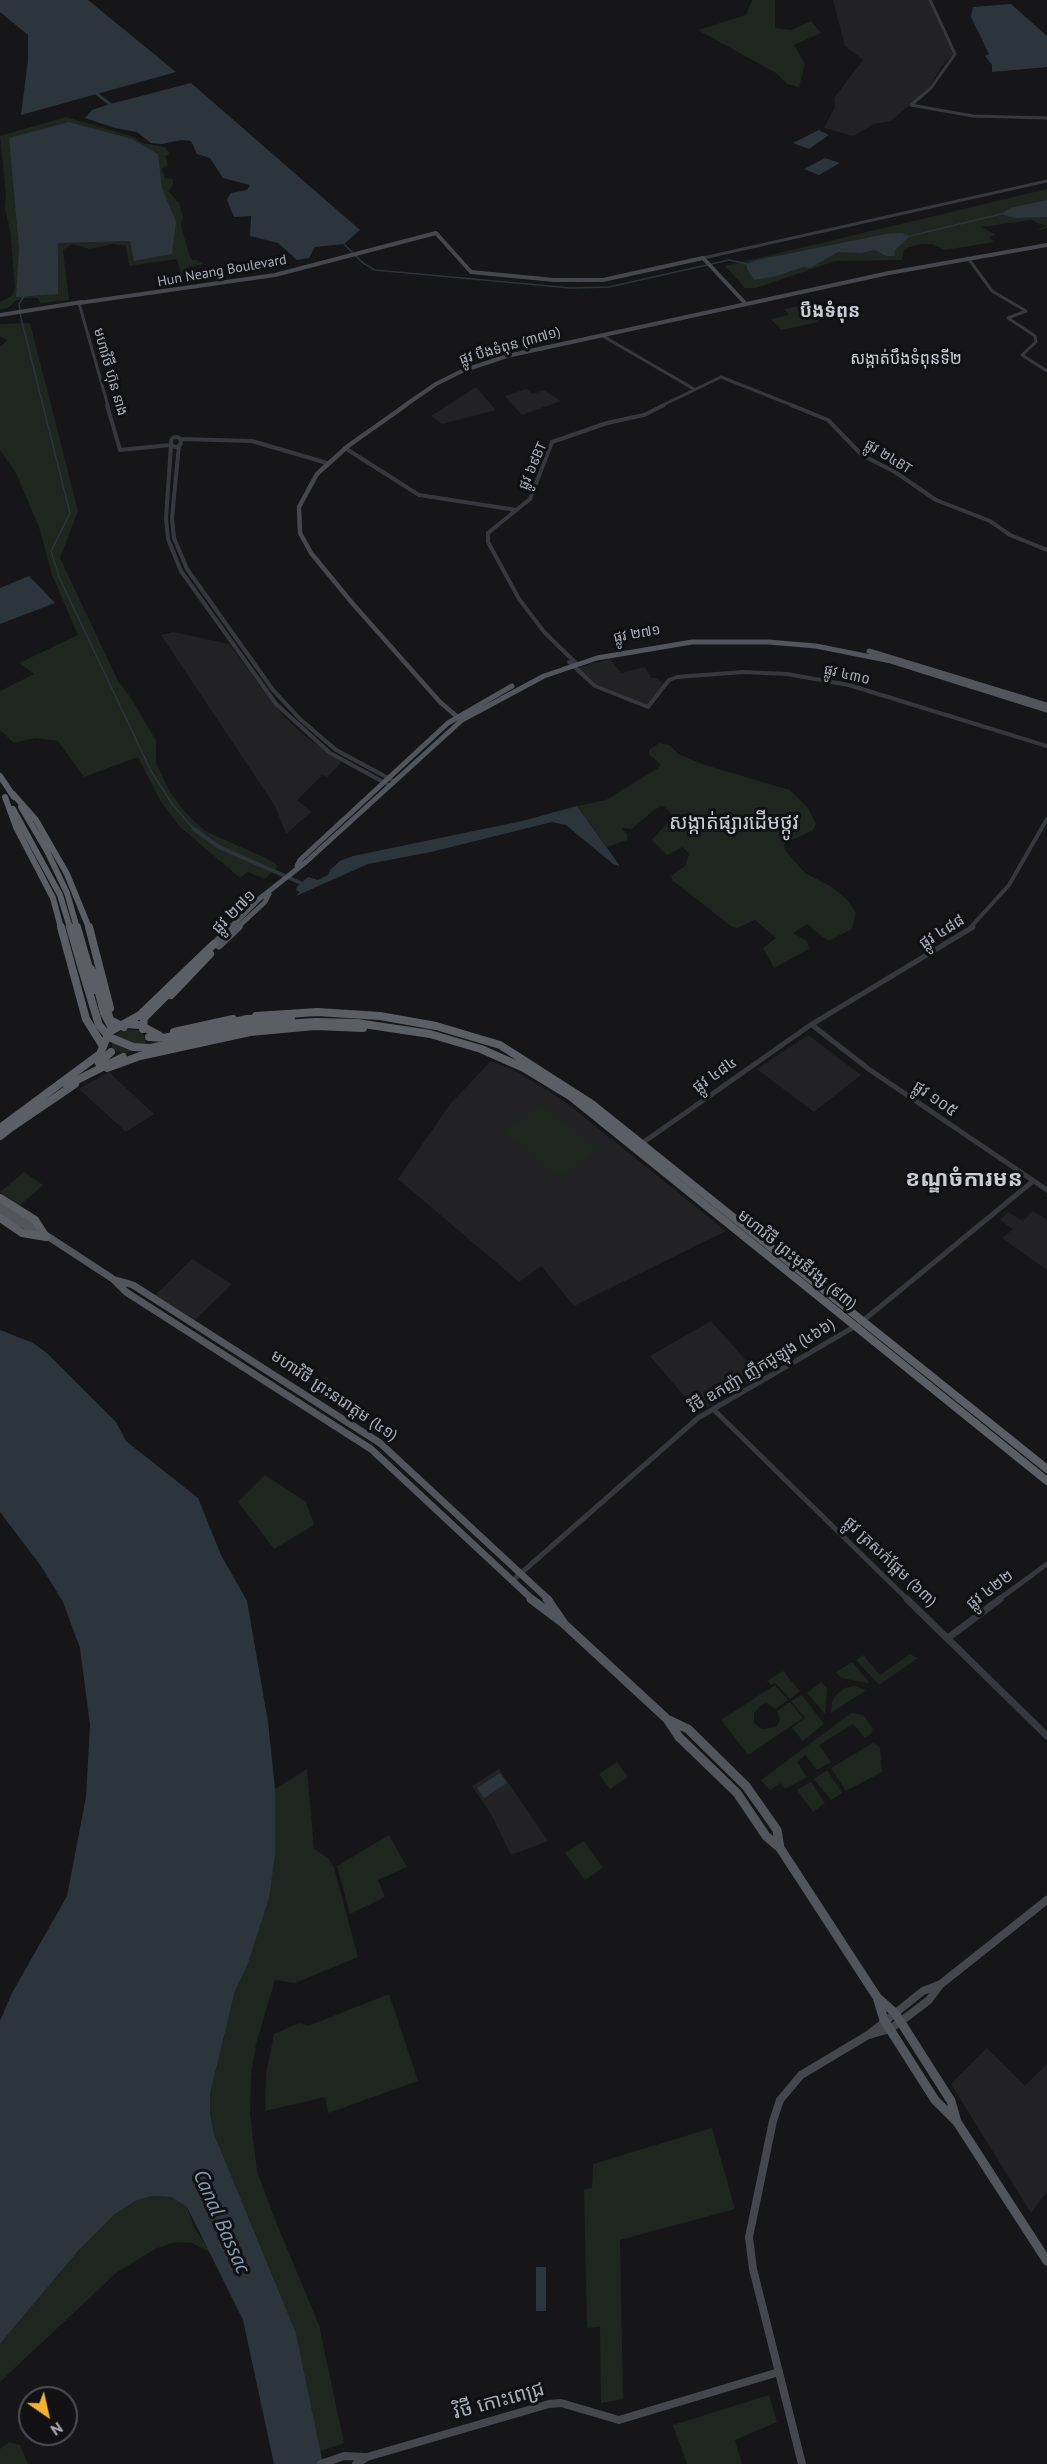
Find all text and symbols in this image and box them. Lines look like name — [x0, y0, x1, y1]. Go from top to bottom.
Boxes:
street label: Hun Neang Boulevard — [156, 251, 288, 291]
district label: បឹងទំពុន — [800, 301, 860, 323]
street label: ផ្លូវ បឹងទំពុន (៣៧១) — [457, 324, 563, 368]
street label: មហាវិថី ហ៊ុន នាង — [89, 326, 131, 418]
district label: សង្កាត់បឹងទំពុនទី២ — [850, 349, 962, 369]
street label: ផ្លូវ ២៤BT — [861, 436, 915, 478]
street label: ផ្លូវ ៦៩BT — [515, 440, 551, 492]
street label: ផ្លូវ ២៧១ — [612, 622, 662, 646]
street label: ផ្លូវ ៤៣០ — [822, 662, 872, 688]
district label: សង្កាត់ផ្សារដើមថ្កូវ — [669, 811, 799, 835]
street label: ផ្លូវ ២៧១ — [208, 886, 260, 938]
street label: ផ្លូវ ៤៨៨ — [916, 911, 968, 953]
street label: ផ្លូវ ៤៨៤ — [689, 1053, 741, 1097]
street label: ផ្លូវ ១០៥ — [909, 1077, 961, 1121]
district label: ខណ្ឌចំការមន — [905, 1167, 1023, 1193]
street label: មហាវិថី ព្រះមុនីវង្ស (៩៣) — [733, 1206, 861, 1314]
street label: វិថី ឧកញ៉ា ញឹកជូឡុង (៤៦៦) — [685, 1315, 839, 1417]
street label: មហាវិថី ព្រះនរោត្តម (៤១) — [267, 1346, 401, 1446]
street label: ផ្លូវ ត្រសក់ផ្អែម (៦៣) — [840, 1513, 940, 1611]
street label: ផ្លូវ ៤២២ — [963, 1566, 1017, 1614]
water label: Canal Bassac — [187, 2166, 255, 2278]
street label: វិថី កោះពេជ្រ — [451, 2377, 547, 2425]
north arrow — [18, 2386, 78, 2446]
text: N — [47, 2418, 67, 2440]

